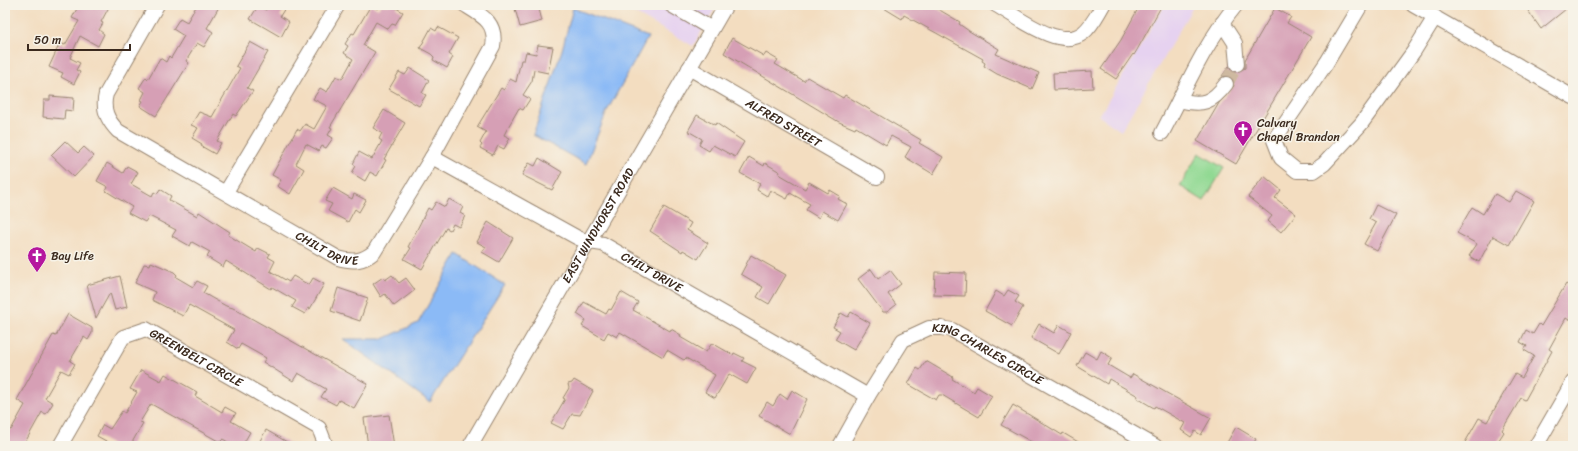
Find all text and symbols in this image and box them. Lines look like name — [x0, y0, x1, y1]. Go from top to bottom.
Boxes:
scale bar — [28, 26, 130, 52]
text: 50 m — [34, 29, 61, 51]
street label: ALFRED STREET — [740, 91, 826, 154]
place label: Calvary Chapel Brandon — [1257, 112, 1340, 148]
church icon: Calvary Chapel Brandon — [1232, 119, 1254, 147]
street label: EAST WINDHORST ROAD — [556, 163, 641, 287]
street label: CHILT DRIVE — [291, 225, 360, 272]
church icon: Bay Life — [26, 245, 48, 273]
place label: Bay Life — [51, 245, 94, 267]
street label: CHILT DRIVE — [617, 246, 688, 299]
street label: KING CHARLES CIRCLE — [932, 317, 1049, 392]
street label: GREENBELT CIRCLE — [145, 322, 248, 394]

